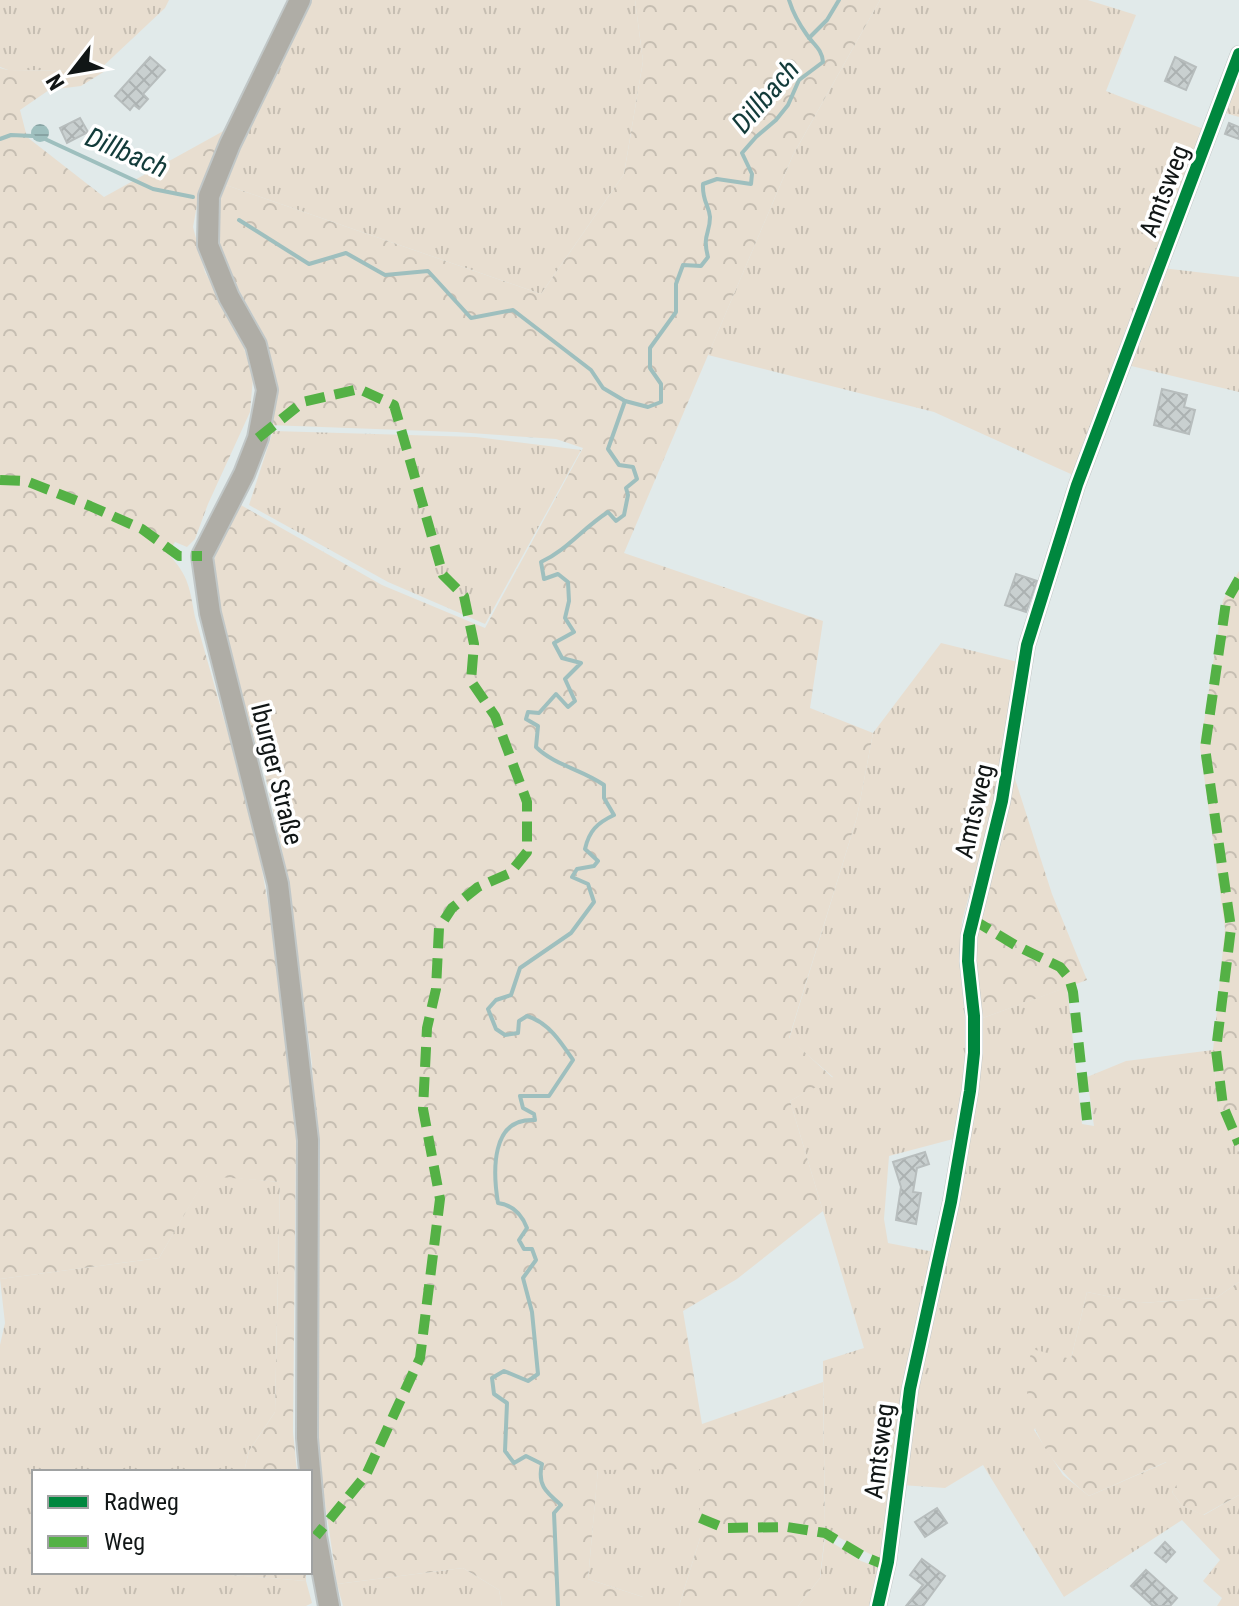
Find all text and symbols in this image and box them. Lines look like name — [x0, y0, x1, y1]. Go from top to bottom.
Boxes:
north arrow — [32, 32, 112, 112]
water label: Dillbach — [725, 53, 806, 140]
text: N — [41, 70, 69, 94]
water label: Dillbach — [81, 120, 173, 185]
street label: Amtsweg — [1133, 141, 1195, 241]
street label: Iburger Straße — [245, 700, 309, 848]
street label: Amtsweg — [949, 761, 999, 861]
street label: Amtsweg — [858, 1402, 900, 1500]
legend — [32, 1470, 312, 1574]
text: Radweg — [104, 1488, 179, 1516]
text: Weg — [104, 1528, 145, 1556]

